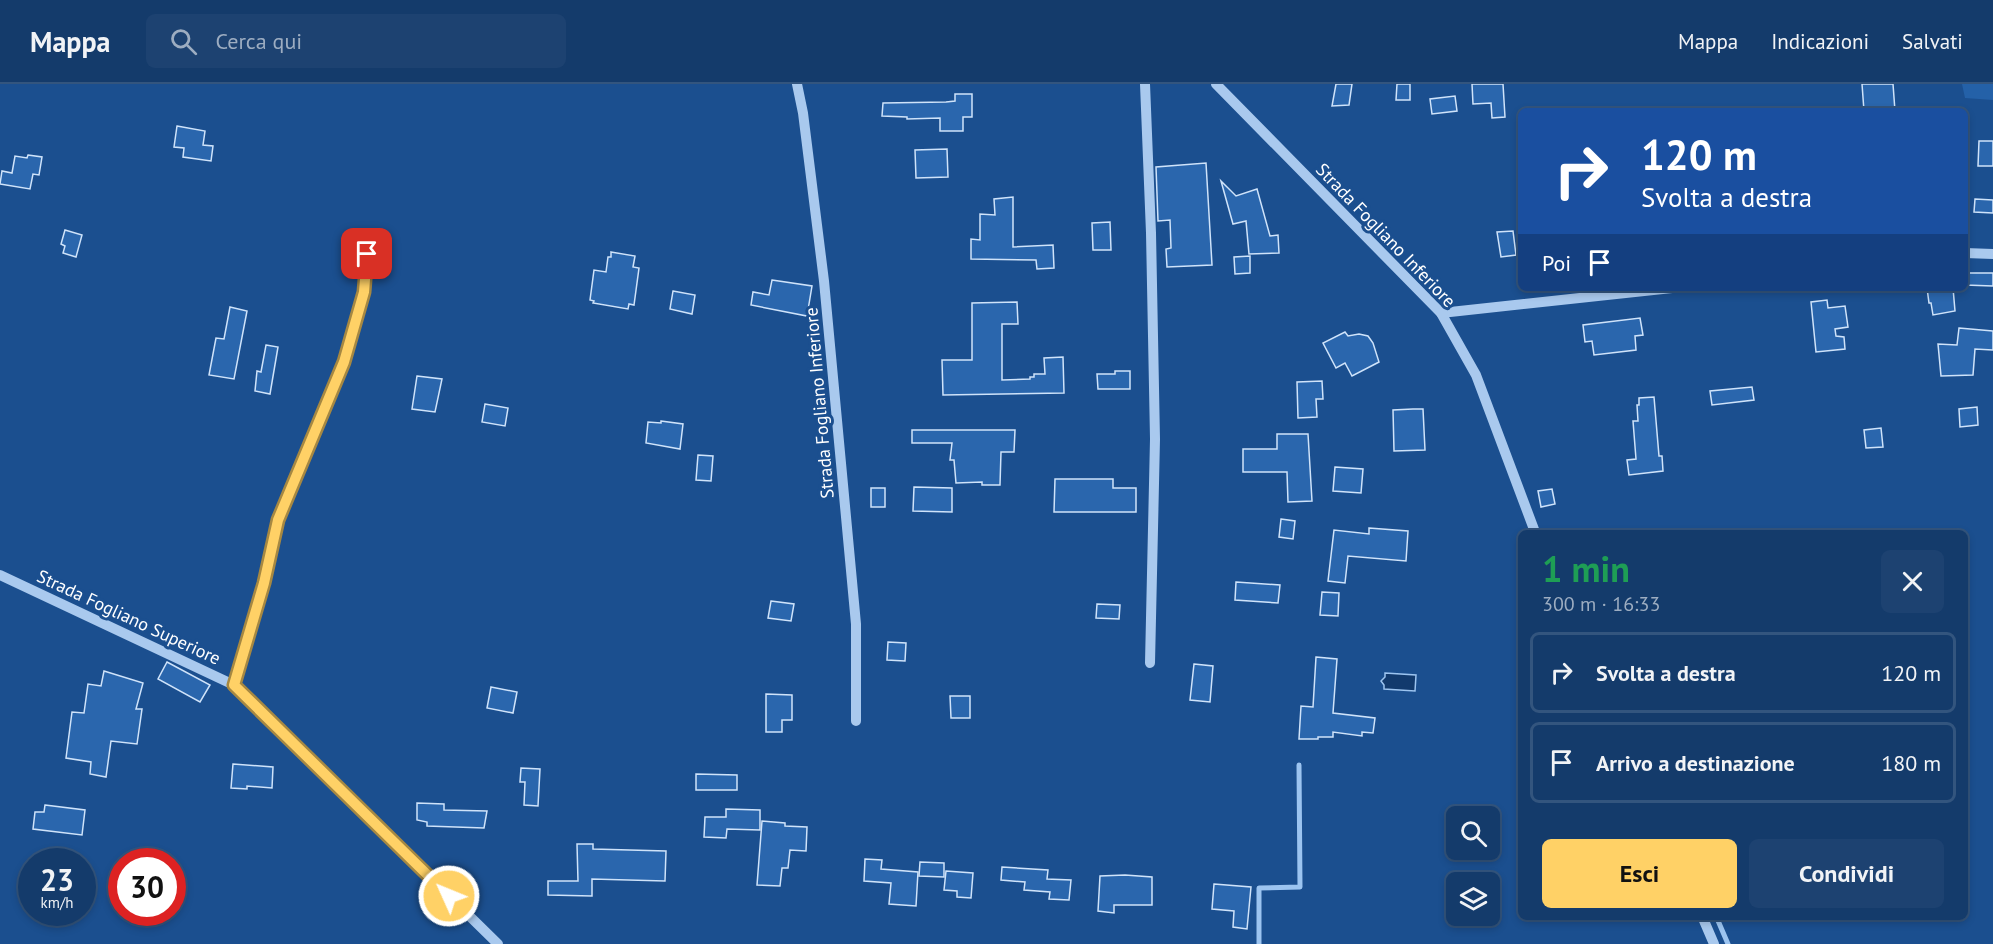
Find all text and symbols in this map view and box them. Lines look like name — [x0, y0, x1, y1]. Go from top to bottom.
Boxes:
search box — [146, 14, 566, 68]
text: Mappa — [30, 23, 110, 60]
icon: search — [167, 25, 200, 58]
text: Cerca qui — [215, 27, 302, 55]
text: Mappa — [1678, 28, 1738, 55]
text: Indicazioni — [1771, 28, 1869, 55]
text: Salvati — [1902, 28, 1963, 55]
text: 120 m — [1641, 127, 1757, 182]
icon: right — [1542, 132, 1620, 210]
street label: Strada Fogliano Inferiore — [1311, 158, 1461, 312]
text: Svolta a destra — [1641, 180, 1812, 214]
pin — [341, 228, 392, 279]
icon: arrive — [350, 237, 383, 270]
icon: arrive — [1583, 246, 1616, 279]
text: Poi — [1542, 249, 1571, 277]
street label: Strada Fogliano Inferiore — [799, 307, 839, 499]
text: 1 min — [1542, 545, 1630, 592]
button: close — [1881, 550, 1944, 613]
street label: Strada Fogliano Superiore — [33, 564, 225, 670]
text: 300 m · 16:33 — [1542, 591, 1660, 617]
icon: right — [1545, 656, 1578, 689]
text: Svolta a destra — [1596, 659, 1736, 687]
text: 120 m — [1881, 659, 1941, 687]
icon: arrive — [1545, 746, 1578, 779]
text: Arrivo a destinazione — [1596, 749, 1795, 777]
text: 180 m — [1881, 749, 1941, 777]
map controls — [1446, 806, 1500, 926]
button: search — [1446, 806, 1500, 860]
button: Esci — [1542, 839, 1737, 908]
button: Condividi — [1749, 839, 1944, 908]
speed limit sign: 30 — [108, 848, 186, 926]
text: 23 — [40, 860, 74, 899]
position arrow — [417, 864, 481, 928]
button: layers — [1446, 872, 1500, 926]
text: km/h — [41, 893, 73, 912]

